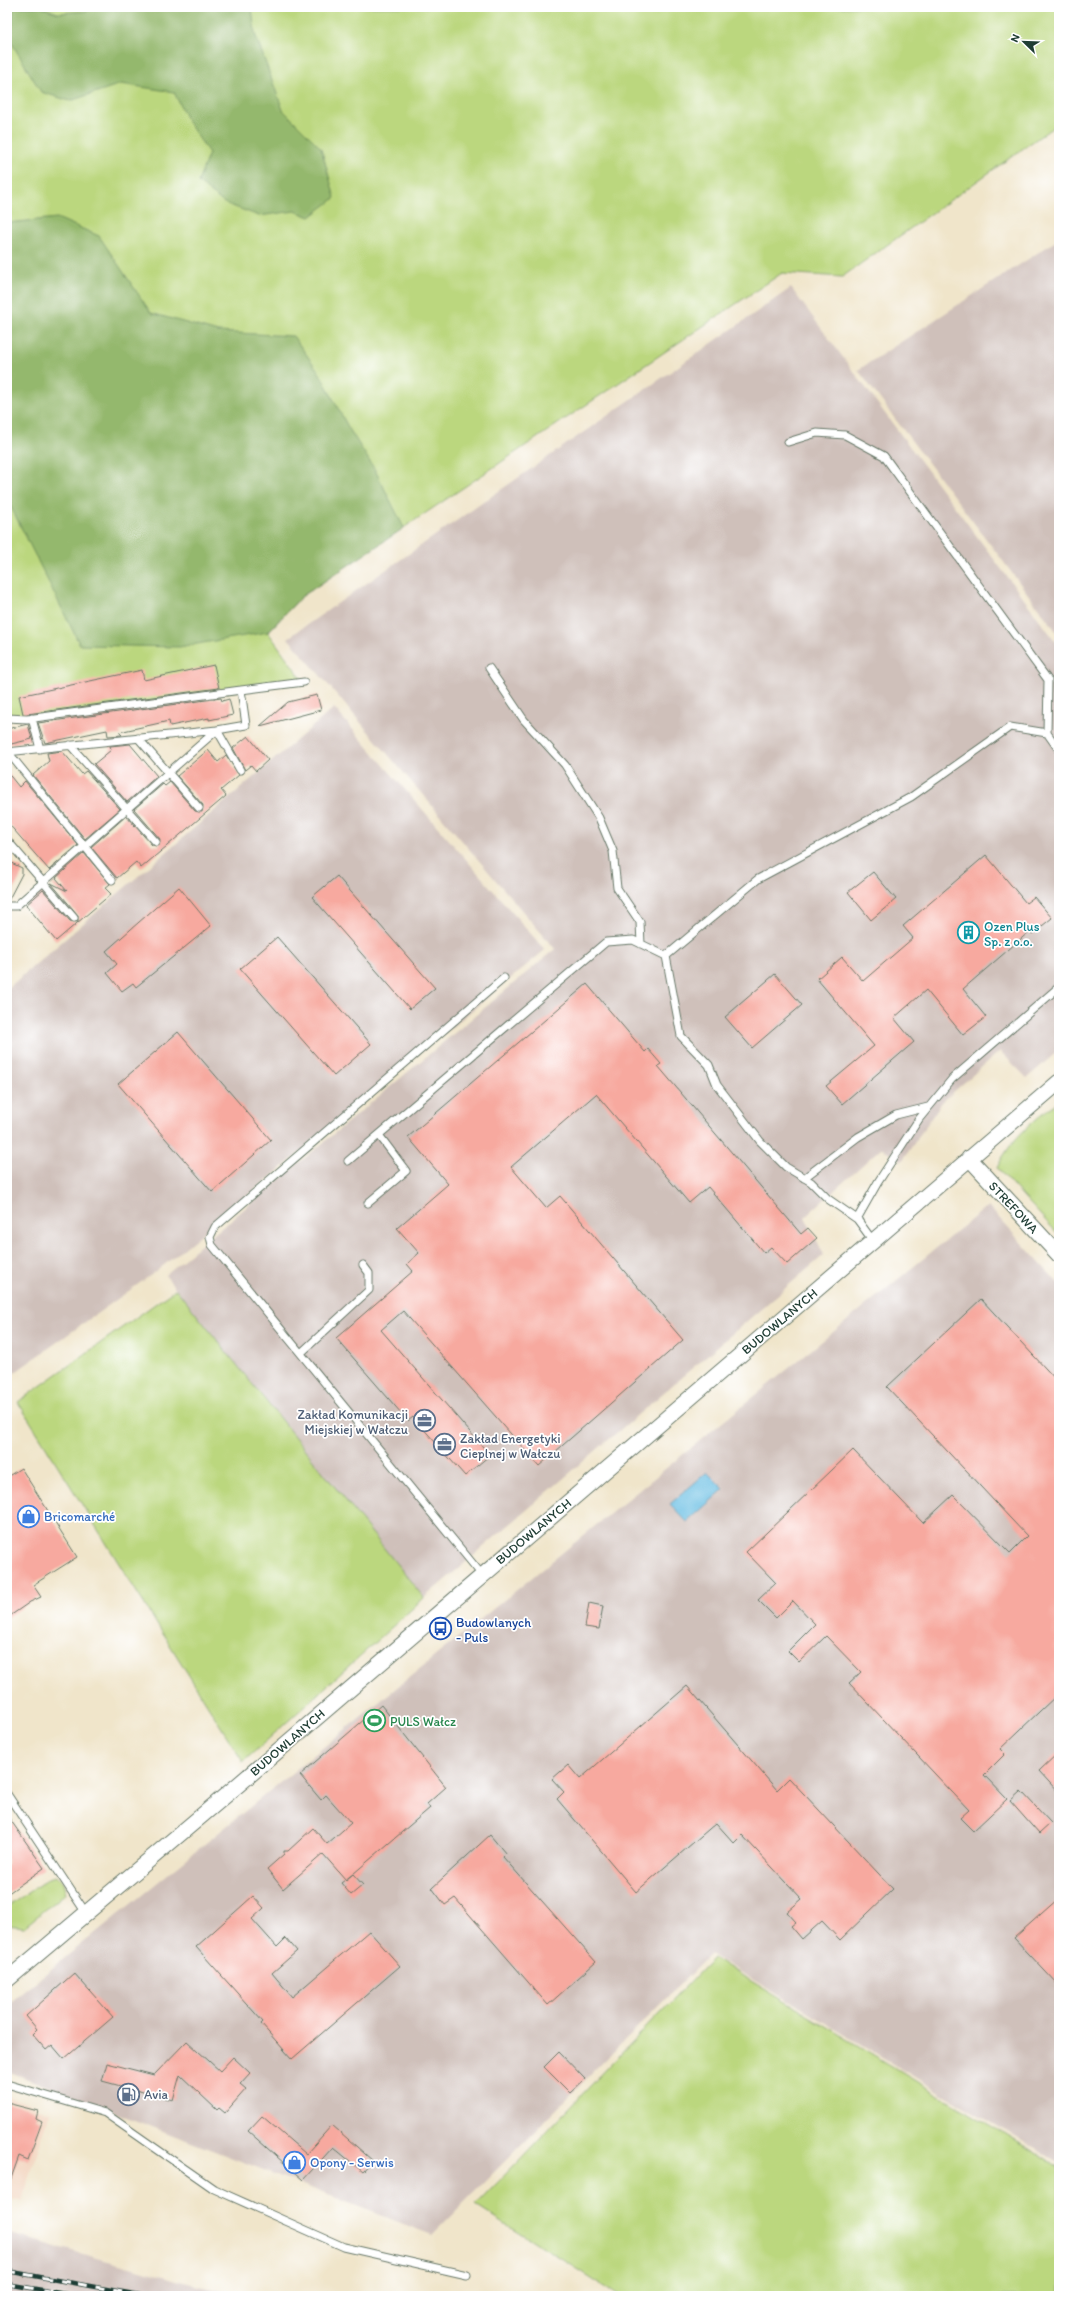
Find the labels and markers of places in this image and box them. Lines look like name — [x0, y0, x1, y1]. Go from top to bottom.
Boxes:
place label: Ozen Plus Sp. z o.o. — [984, 919, 1040, 949]
building icon: Ozen Plus Sp. z o.o. — [956, 920, 982, 946]
place label: Zakład Komunikacji Miejskiej w Wałczu — [297, 1407, 408, 1437]
office icon: Zakład Komunikacji Miejskiej w Wałczu — [411, 1408, 437, 1434]
place label: Zakład Energetyki Cieplnej w Wałczu — [460, 1431, 561, 1461]
office icon: Zakład Energetyki Cieplnej w Wałczu — [431, 1432, 457, 1458]
shop icon: Bricomarché — [16, 1503, 42, 1529]
place label: Bricomarché — [44, 1509, 115, 1524]
place label: Budowlanych - Puls — [456, 1615, 531, 1645]
bus stop icon: Budowlanych - Puls — [428, 1616, 454, 1642]
sports icon: PULS Wałcz — [362, 1708, 388, 1734]
place label: PULS Wałcz — [390, 1714, 456, 1729]
fuel station icon: Avia — [115, 2081, 141, 2107]
place label: Avia — [144, 2087, 168, 2102]
shop icon: Opony - Serwis — [282, 2149, 308, 2175]
place label: Opony - Serwis — [310, 2155, 394, 2170]

